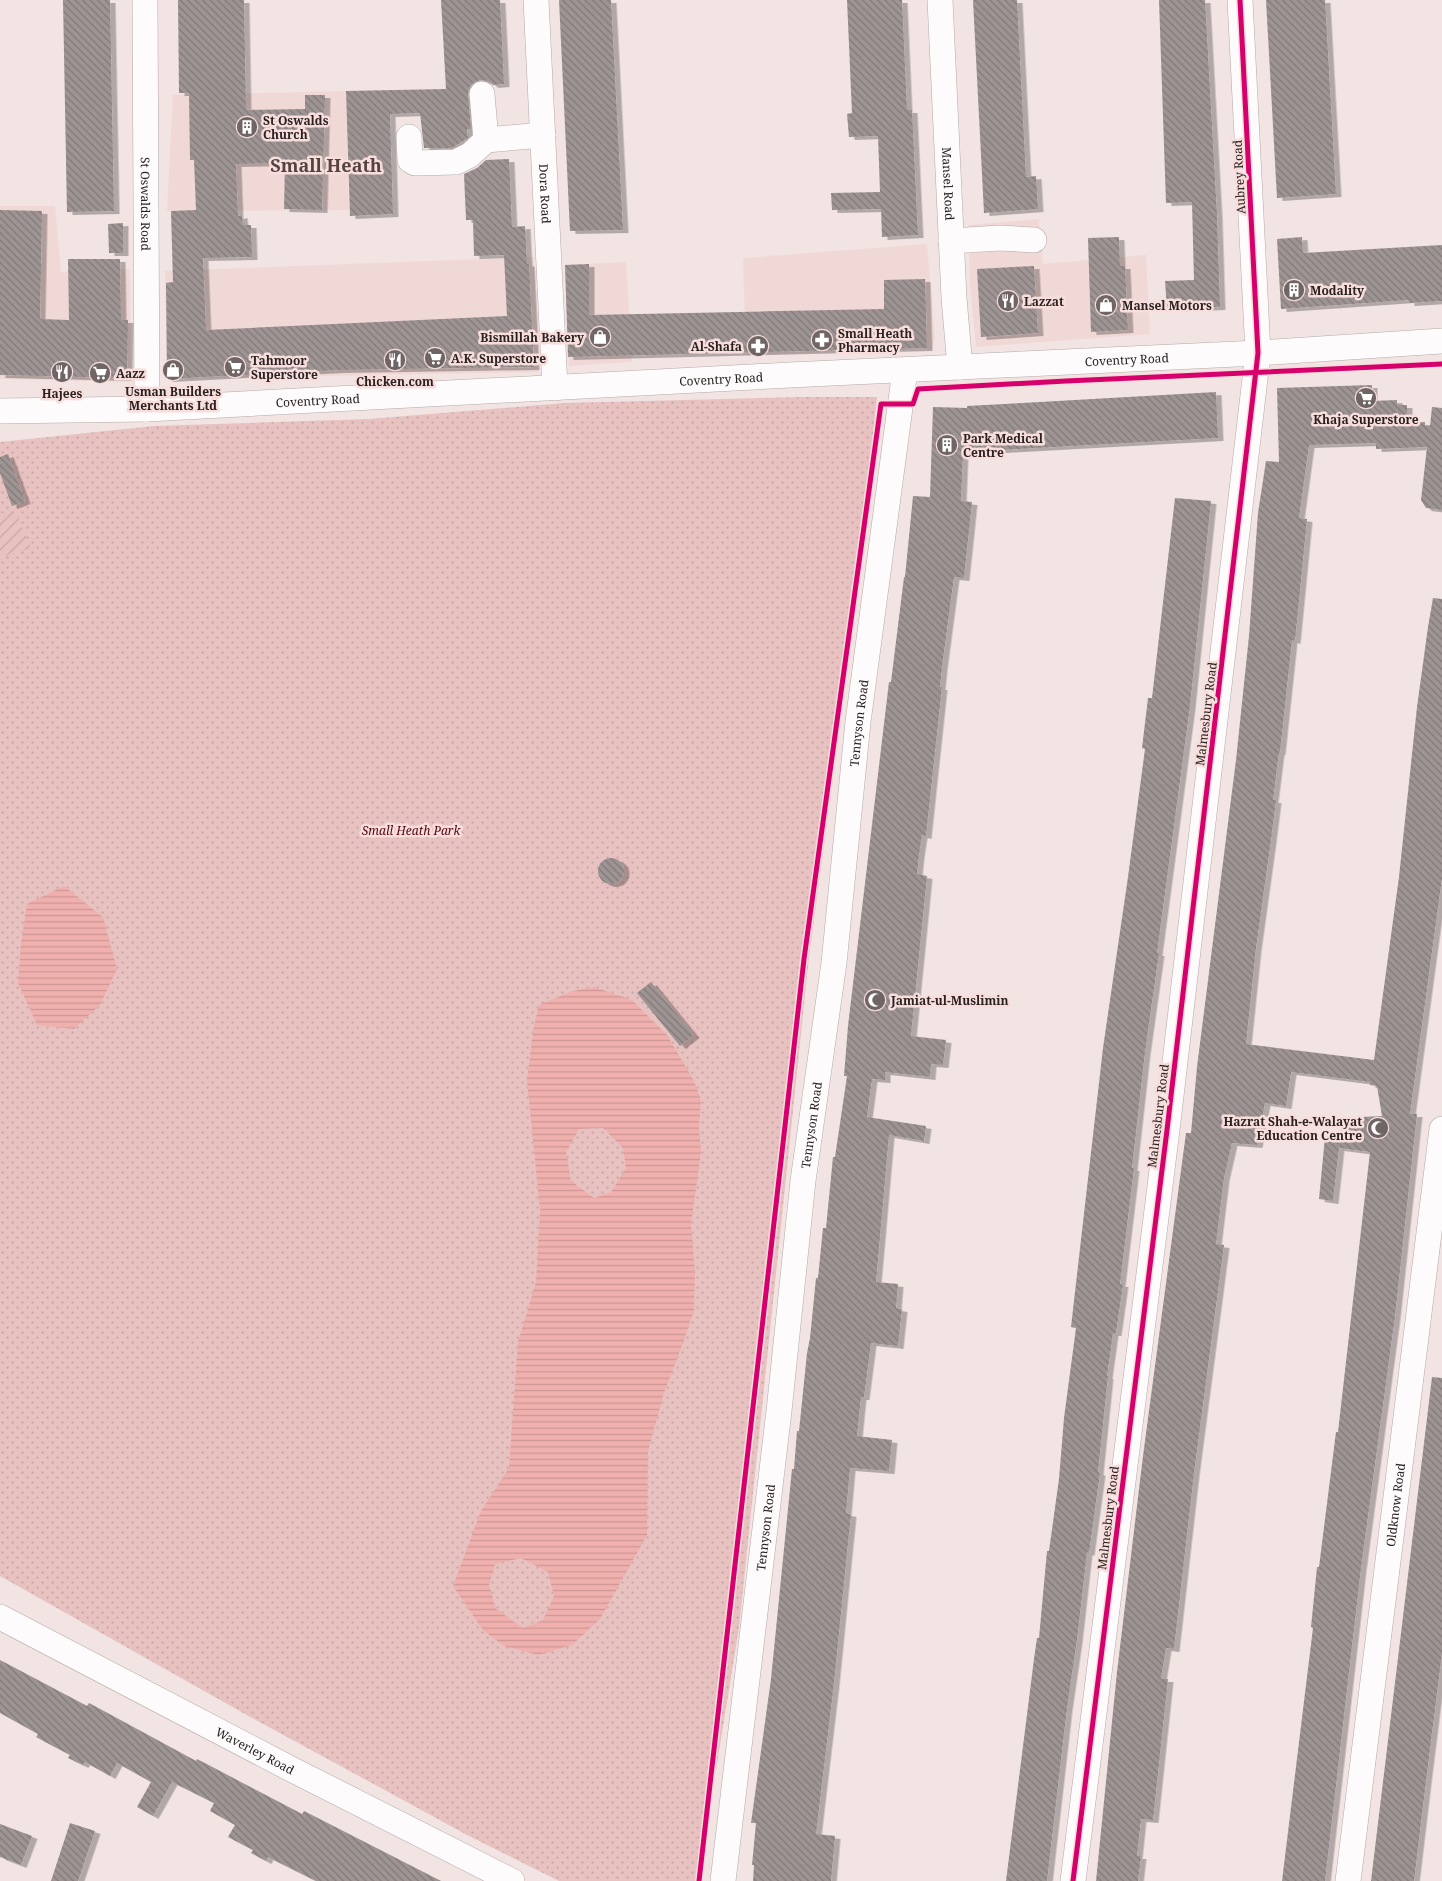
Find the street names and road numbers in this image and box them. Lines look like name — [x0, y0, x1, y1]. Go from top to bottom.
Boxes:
street label: Aubrey Road — [1229, 139, 1249, 214]
street label: Mansel Road — [938, 147, 959, 221]
street label: St Oswalds Road — [137, 157, 155, 252]
street label: Dora Road — [536, 163, 555, 225]
street label: Coventry Road — [1084, 349, 1170, 370]
street label: Coventry Road — [679, 368, 764, 389]
street label: Coventry Road — [275, 389, 361, 411]
street label: Malmesbury Road — [1191, 661, 1221, 767]
street label: Tennyson Road — [845, 678, 872, 767]
street label: Malmesbury Road — [1143, 1063, 1173, 1169]
street label: Tennyson Road — [796, 1080, 826, 1170]
street label: Oldknow Road — [1381, 1461, 1409, 1548]
street label: Malmesbury Road — [1093, 1465, 1123, 1571]
street label: Tennyson Road — [752, 1482, 779, 1572]
street label: Waverley Road — [213, 1723, 298, 1778]

